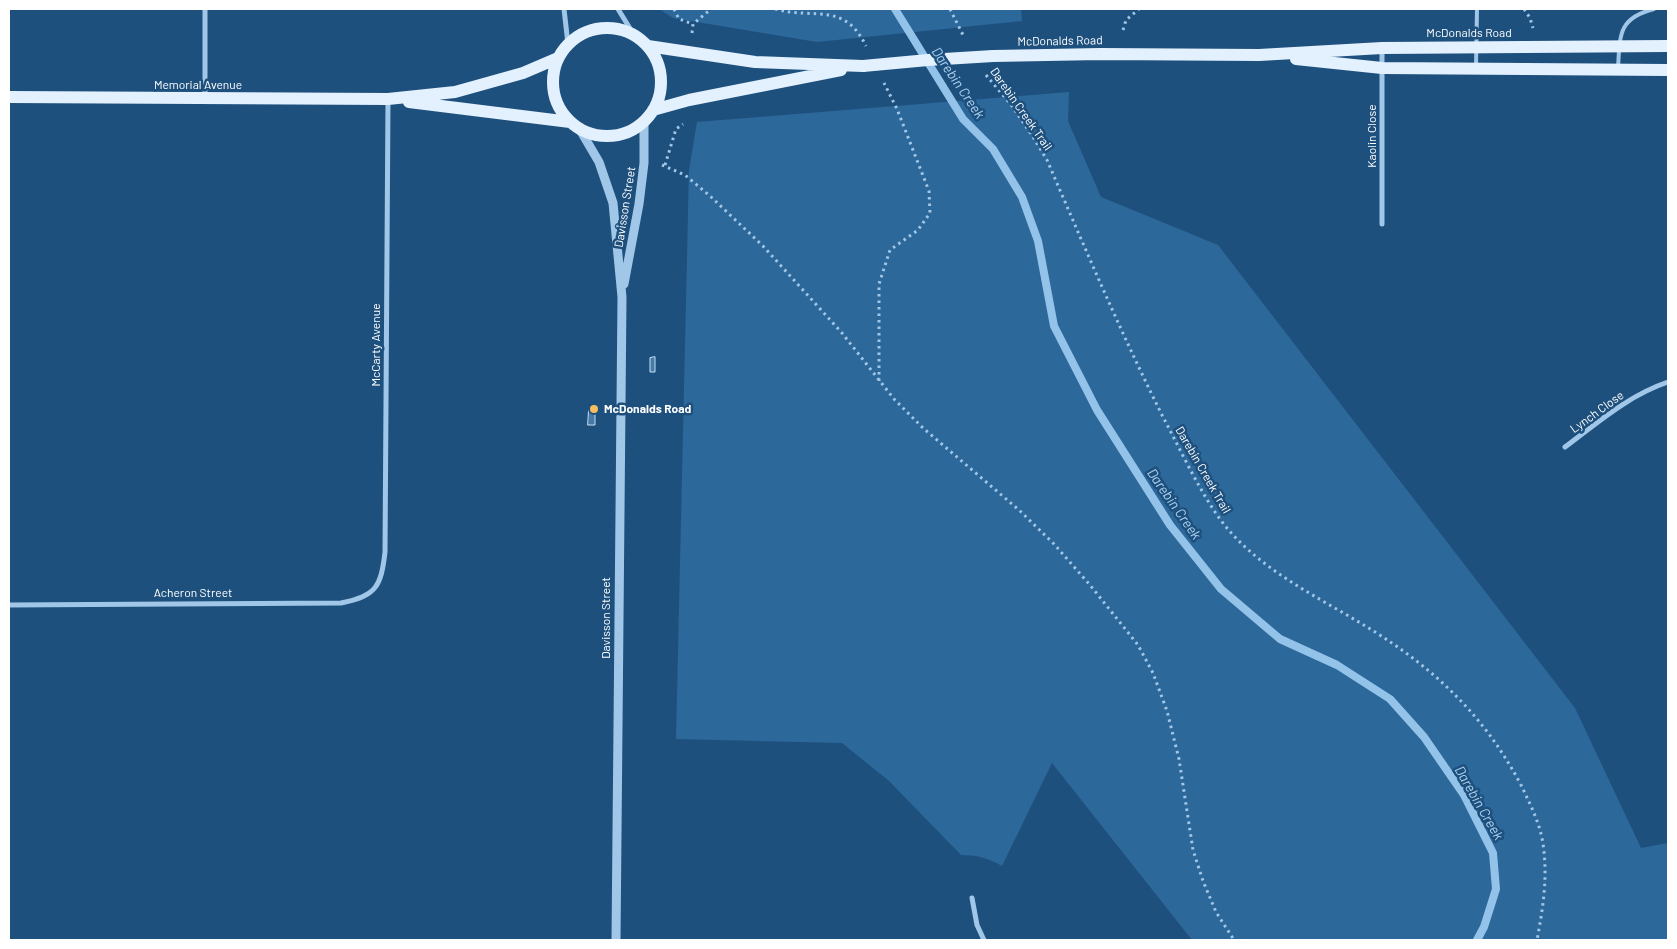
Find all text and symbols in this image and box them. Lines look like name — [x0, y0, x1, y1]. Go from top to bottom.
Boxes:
street label: McDonalds Road — [1426, 26, 1512, 40]
street label: McDonalds Road — [1017, 33, 1103, 49]
water label: Darebin Creek — [928, 44, 988, 122]
street label: Darebin Creek Trail — [987, 65, 1055, 153]
street label: Memorial Avenue — [154, 78, 242, 92]
street label: Kaolin Close — [1365, 104, 1379, 168]
street label: Davisson Street — [611, 166, 639, 248]
street label: McCarty Avenue — [369, 303, 383, 387]
street label: Lynch Close — [1568, 388, 1626, 436]
place label: McDonalds Road — [604, 402, 691, 416]
marker: McDonalds Road — [588, 403, 600, 415]
street label: Darebin Creek Trail — [1172, 424, 1234, 516]
water label: Darebin Creek — [1143, 465, 1205, 543]
street label: Davisson Street — [599, 577, 613, 659]
street label: Acheron Street — [154, 586, 232, 600]
water label: Darebin Creek — [1451, 763, 1507, 843]

